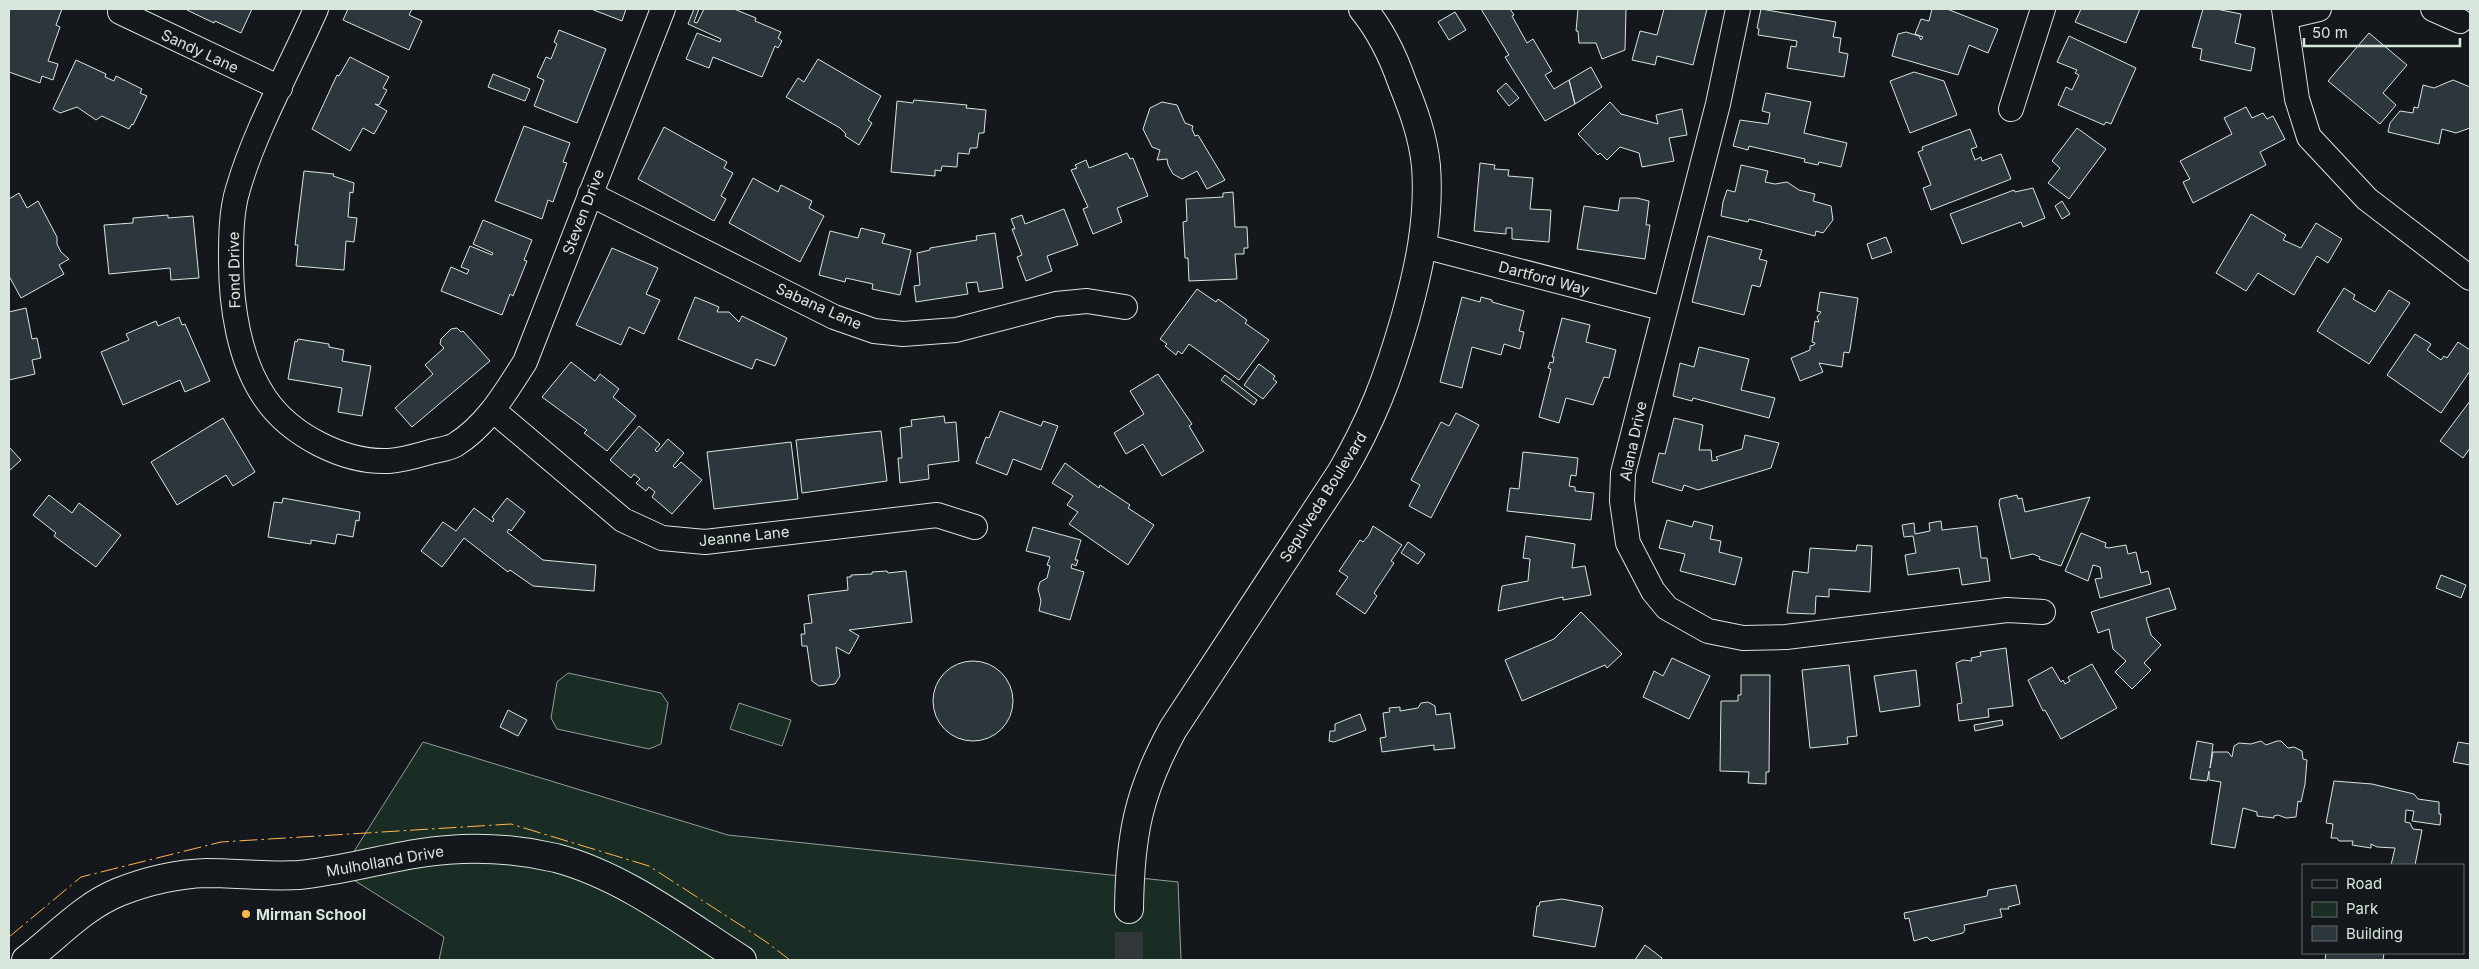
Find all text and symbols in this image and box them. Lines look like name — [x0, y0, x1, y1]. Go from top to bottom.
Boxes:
scale bar — [2304, 15, 2460, 47]
text: 50 m — [2312, 23, 2348, 42]
street label: Sandy Lane — [158, 25, 242, 77]
street label: Steven Drive — [558, 167, 608, 257]
street label: Fond Drive — [224, 231, 244, 309]
street label: Dartford Way — [1497, 257, 1592, 299]
street label: Sabana Lane — [773, 279, 865, 333]
street label: Alana Drive — [1615, 399, 1651, 483]
street label: Sepulveda Boulevard — [1275, 428, 1371, 566]
street label: Jeanne Lane — [698, 522, 790, 550]
street label: Mulholland Drive — [325, 841, 445, 881]
legend — [2302, 864, 2464, 954]
text: Road — [2346, 874, 2382, 893]
text: Park — [2346, 899, 2379, 918]
place label: Mirman School — [256, 905, 366, 924]
marker: Mirman School — [240, 908, 252, 920]
text: Building — [2346, 924, 2403, 943]

